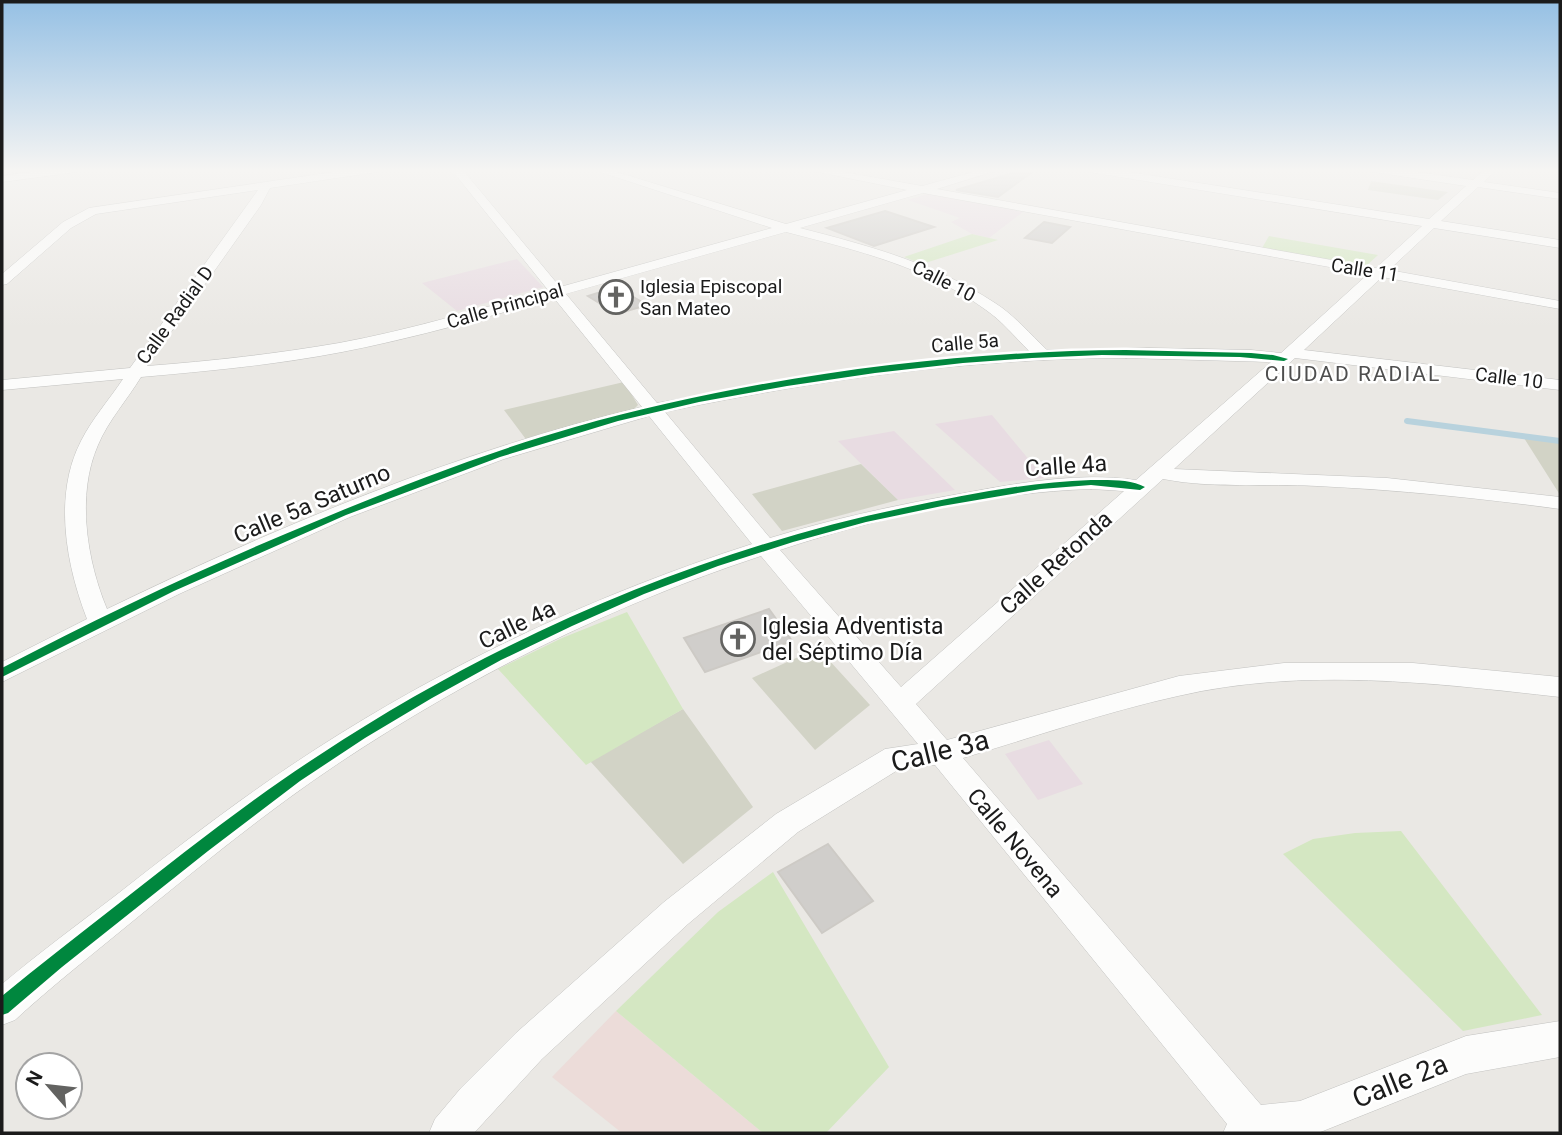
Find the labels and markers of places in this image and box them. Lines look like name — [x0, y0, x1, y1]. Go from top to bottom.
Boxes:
place label: Iglesia Episcopal San Mateo — [640, 275, 782, 320]
church icon: Iglesia Episcopal San Mateo — [597, 278, 635, 316]
place label: Iglesia Adventista del Séptimo Día — [762, 613, 944, 666]
church icon: Iglesia Adventista del Séptimo Día — [719, 620, 757, 658]

